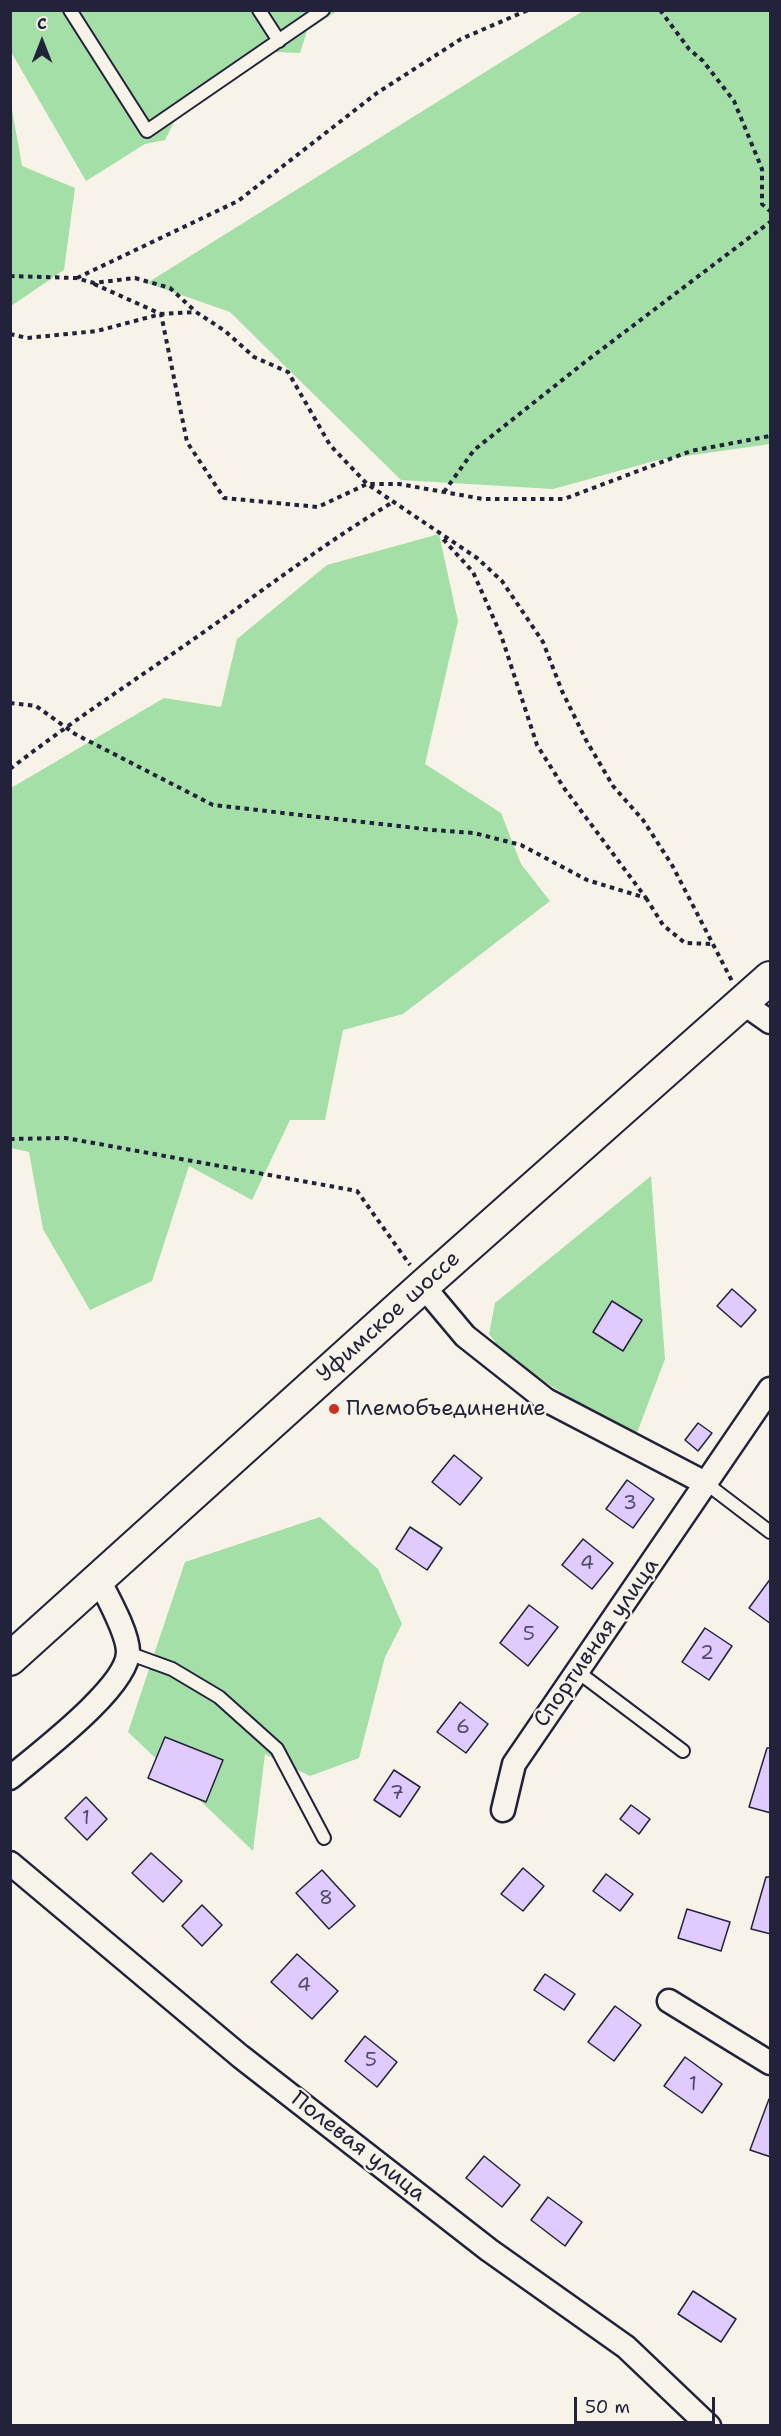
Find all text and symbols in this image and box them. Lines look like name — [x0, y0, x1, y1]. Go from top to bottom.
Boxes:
north arrow — [12, 12, 72, 72]
text: С — [37, 13, 47, 34]
street label: Уфимское шоссе — [312, 1246, 466, 1388]
place label: Племобъединение — [346, 1396, 546, 1422]
marker: Племобъединение — [327, 1402, 341, 1416]
house number: 3 — [623, 1492, 637, 1516]
house number: 4 — [580, 1552, 594, 1576]
street label: Спортивная улица — [529, 1554, 665, 1732]
house number: 5 — [523, 1623, 535, 1647]
house number: 2 — [700, 1642, 714, 1666]
house number: 6 — [456, 1716, 470, 1740]
house number: 7 — [390, 1782, 404, 1806]
house number: 1 — [82, 1807, 90, 1831]
house number: 8 — [319, 1887, 333, 1911]
house number: 4 — [297, 1974, 311, 1998]
house number: 5 — [365, 2049, 377, 2073]
house number: 1 — [689, 2073, 697, 2097]
street label: Полевая улица — [286, 2086, 430, 2208]
scale bar — [577, 2385, 718, 2423]
text: 50 m — [585, 2395, 630, 2419]

